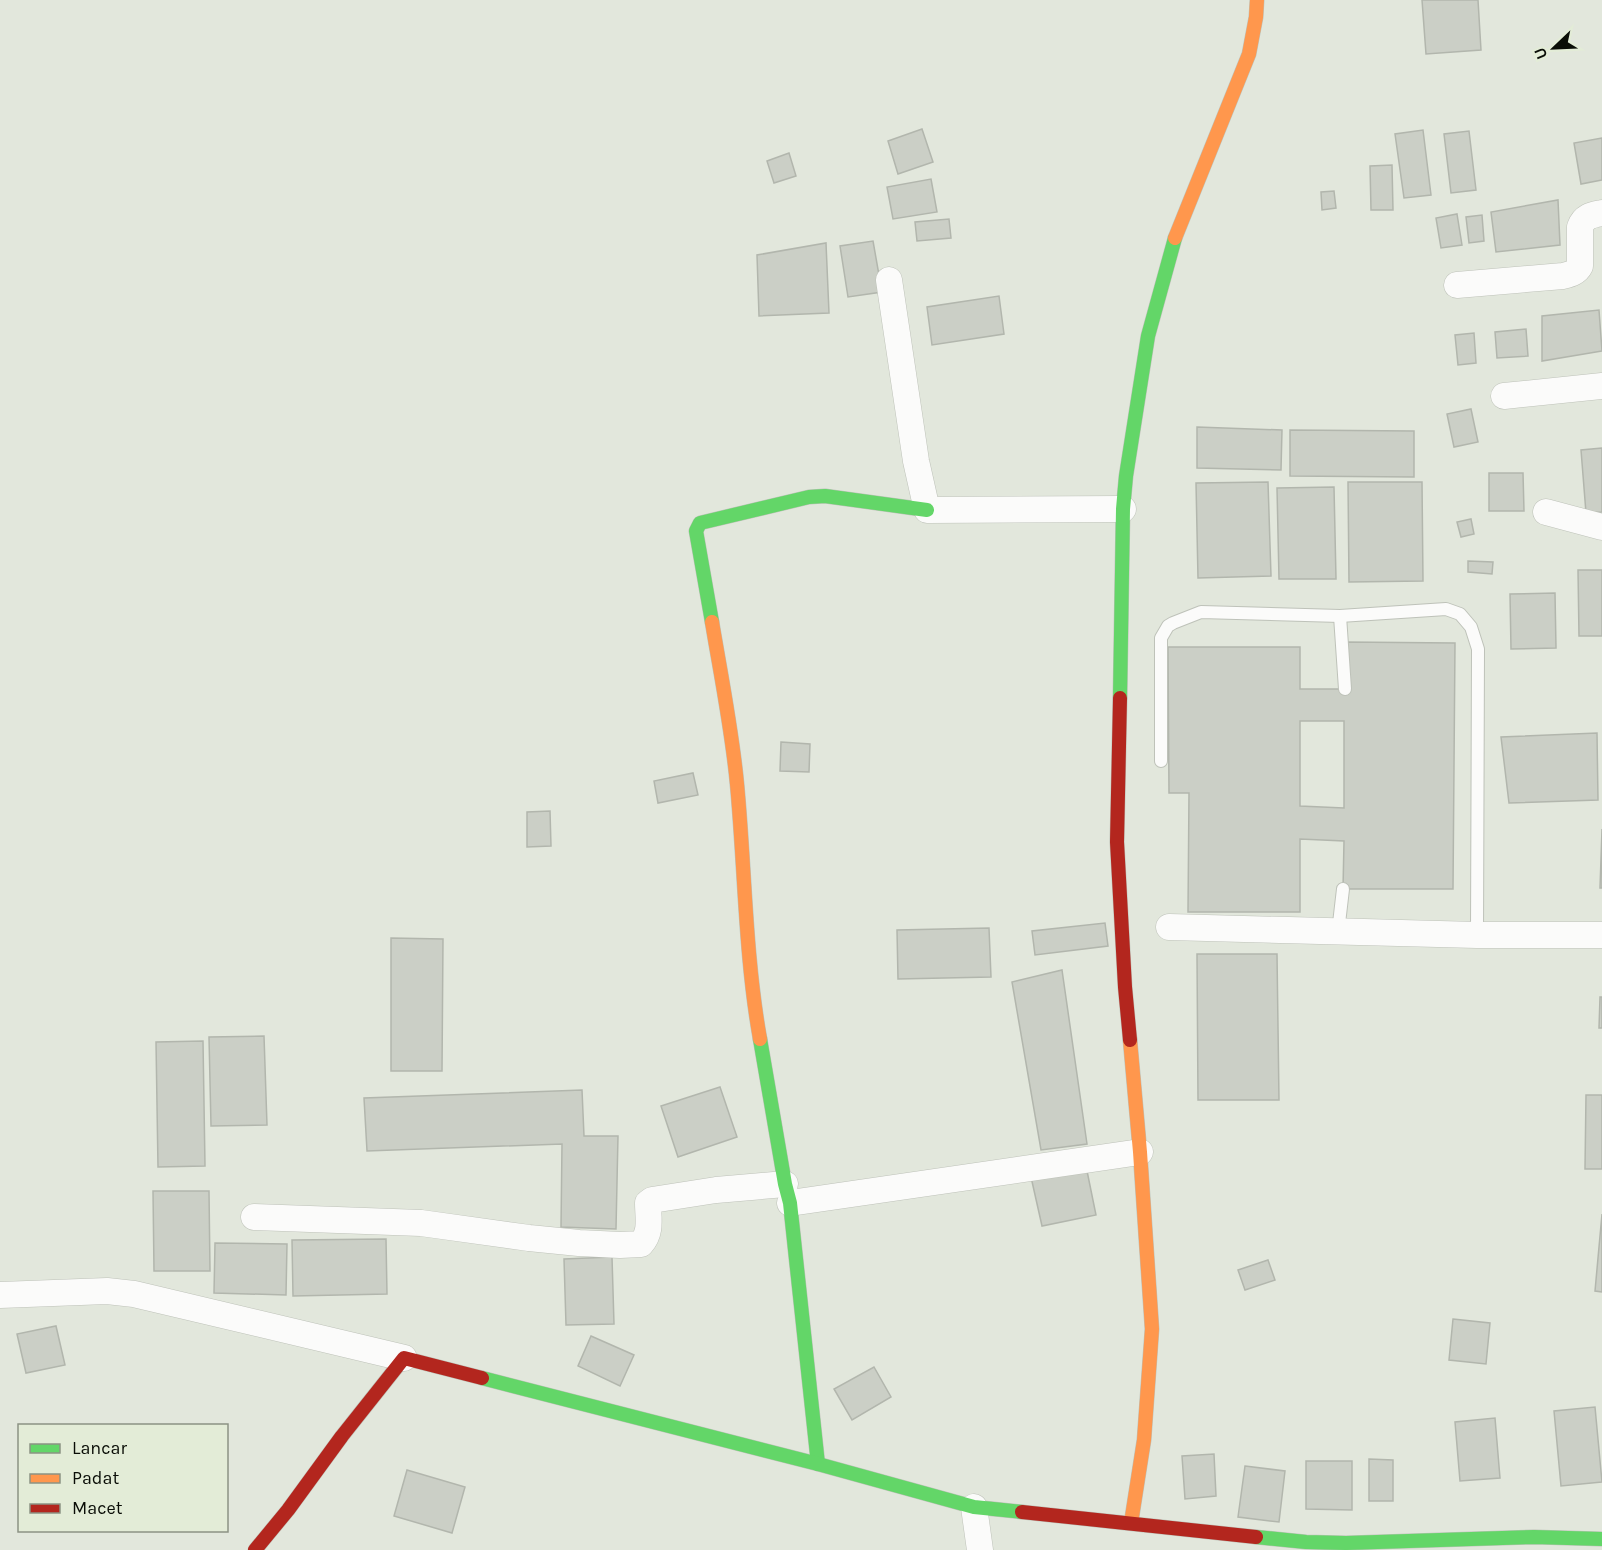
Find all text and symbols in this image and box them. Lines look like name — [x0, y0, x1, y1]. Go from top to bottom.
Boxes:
north arrow — [1524, 18, 1584, 78]
text: U — [1530, 45, 1552, 62]
legend — [18, 1424, 228, 1532]
text: Lancar — [72, 1437, 127, 1459]
text: Padat — [72, 1467, 119, 1489]
text: Macet — [72, 1497, 123, 1519]

